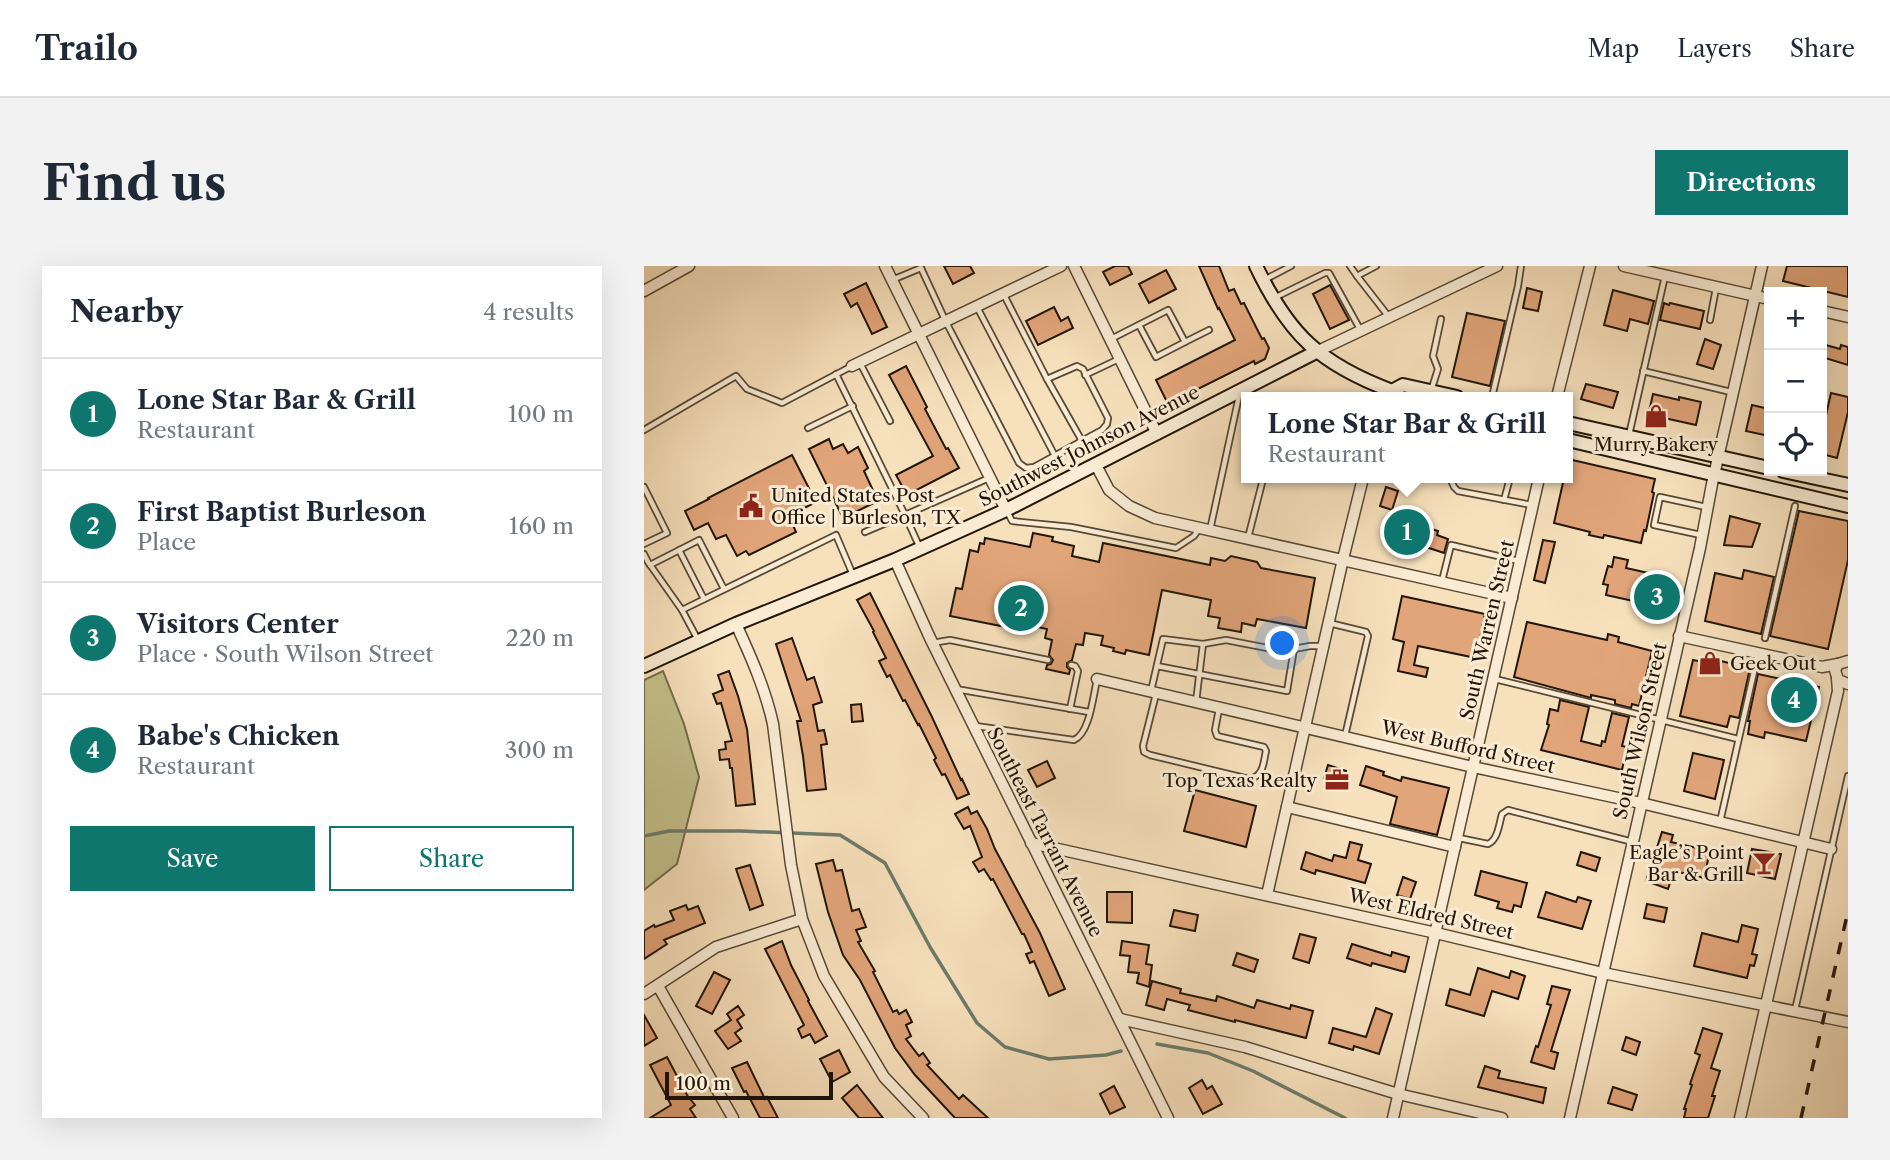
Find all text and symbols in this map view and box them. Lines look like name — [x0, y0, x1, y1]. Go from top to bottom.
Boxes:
text: Trailo — [35, 28, 138, 69]
text: Map — [1588, 34, 1639, 63]
text: Layers — [1677, 34, 1752, 63]
text: Share — [1790, 34, 1855, 63]
button: Directions — [1655, 150, 1848, 215]
text: Find us — [42, 152, 226, 213]
map controls — [1764, 287, 1827, 476]
button: + — [1764, 287, 1827, 350]
text: Nearby — [70, 293, 183, 330]
text: 4 results — [483, 298, 574, 326]
button: − — [1764, 350, 1827, 413]
street label: Southwest Johnson Avenue — [975, 380, 1203, 512]
text: Lone Star Bar & Grill — [137, 384, 416, 416]
popup — [1241, 392, 1573, 483]
text: 1 — [88, 400, 98, 428]
text: 100 m — [508, 400, 574, 428]
shop icon: Murry Bakery — [1642, 402, 1670, 430]
text: Lone Star Bar & Grill — [1268, 408, 1546, 440]
button: locate — [1764, 413, 1827, 476]
text: Restaurant — [137, 416, 255, 444]
place label: Murry Bakery — [1594, 433, 1719, 456]
text: Restaurant — [1268, 440, 1386, 468]
place label: United States Post Office | Burleson, TX — [771, 484, 962, 529]
public building icon: United States Post Office | Burleson, TX — [737, 492, 765, 520]
text: First Baptist Burleson — [137, 496, 426, 528]
pin: 1 — [1384, 506, 1430, 558]
text: 2 — [86, 512, 100, 540]
text: 160 m — [509, 512, 574, 540]
text: Place — [137, 528, 196, 556]
street label: South Warren Street — [1455, 537, 1519, 722]
pin: 3 — [1634, 571, 1680, 623]
pin: 2 — [998, 582, 1044, 634]
text: Visitors Center — [137, 608, 339, 640]
text: 3 — [87, 624, 100, 652]
text: 220 m — [505, 624, 574, 652]
your location — [1265, 626, 1299, 660]
text: Place · South Wilson Street — [137, 640, 433, 668]
street label: South Wilson Street — [1608, 640, 1672, 822]
shop icon: Geek Out — [1696, 649, 1724, 677]
place label: Geek Out — [1730, 652, 1817, 675]
pin: 4 — [1771, 674, 1817, 726]
street label: West Bufford Street — [1378, 716, 1557, 778]
text: Babe's Chicken — [137, 720, 340, 752]
street label: Southeast Tarrant Avenue — [982, 723, 1108, 941]
text: 4 — [86, 736, 100, 764]
text: 300 m — [505, 736, 574, 764]
text: Restaurant — [137, 752, 255, 780]
office icon: Top Texas Realty — [1323, 766, 1351, 794]
place label: Top Texas Realty — [1163, 769, 1317, 792]
button: Save — [70, 826, 315, 891]
button: Share — [329, 826, 574, 891]
place label: Eagle’s Point Bar & Grill — [1629, 841, 1744, 886]
bar icon: Eagle’s Point Bar & Grill — [1750, 849, 1778, 877]
street label: West Eldred Street — [1345, 884, 1516, 944]
scale bar — [665, 1069, 833, 1101]
text: 100 m — [676, 1072, 731, 1095]

